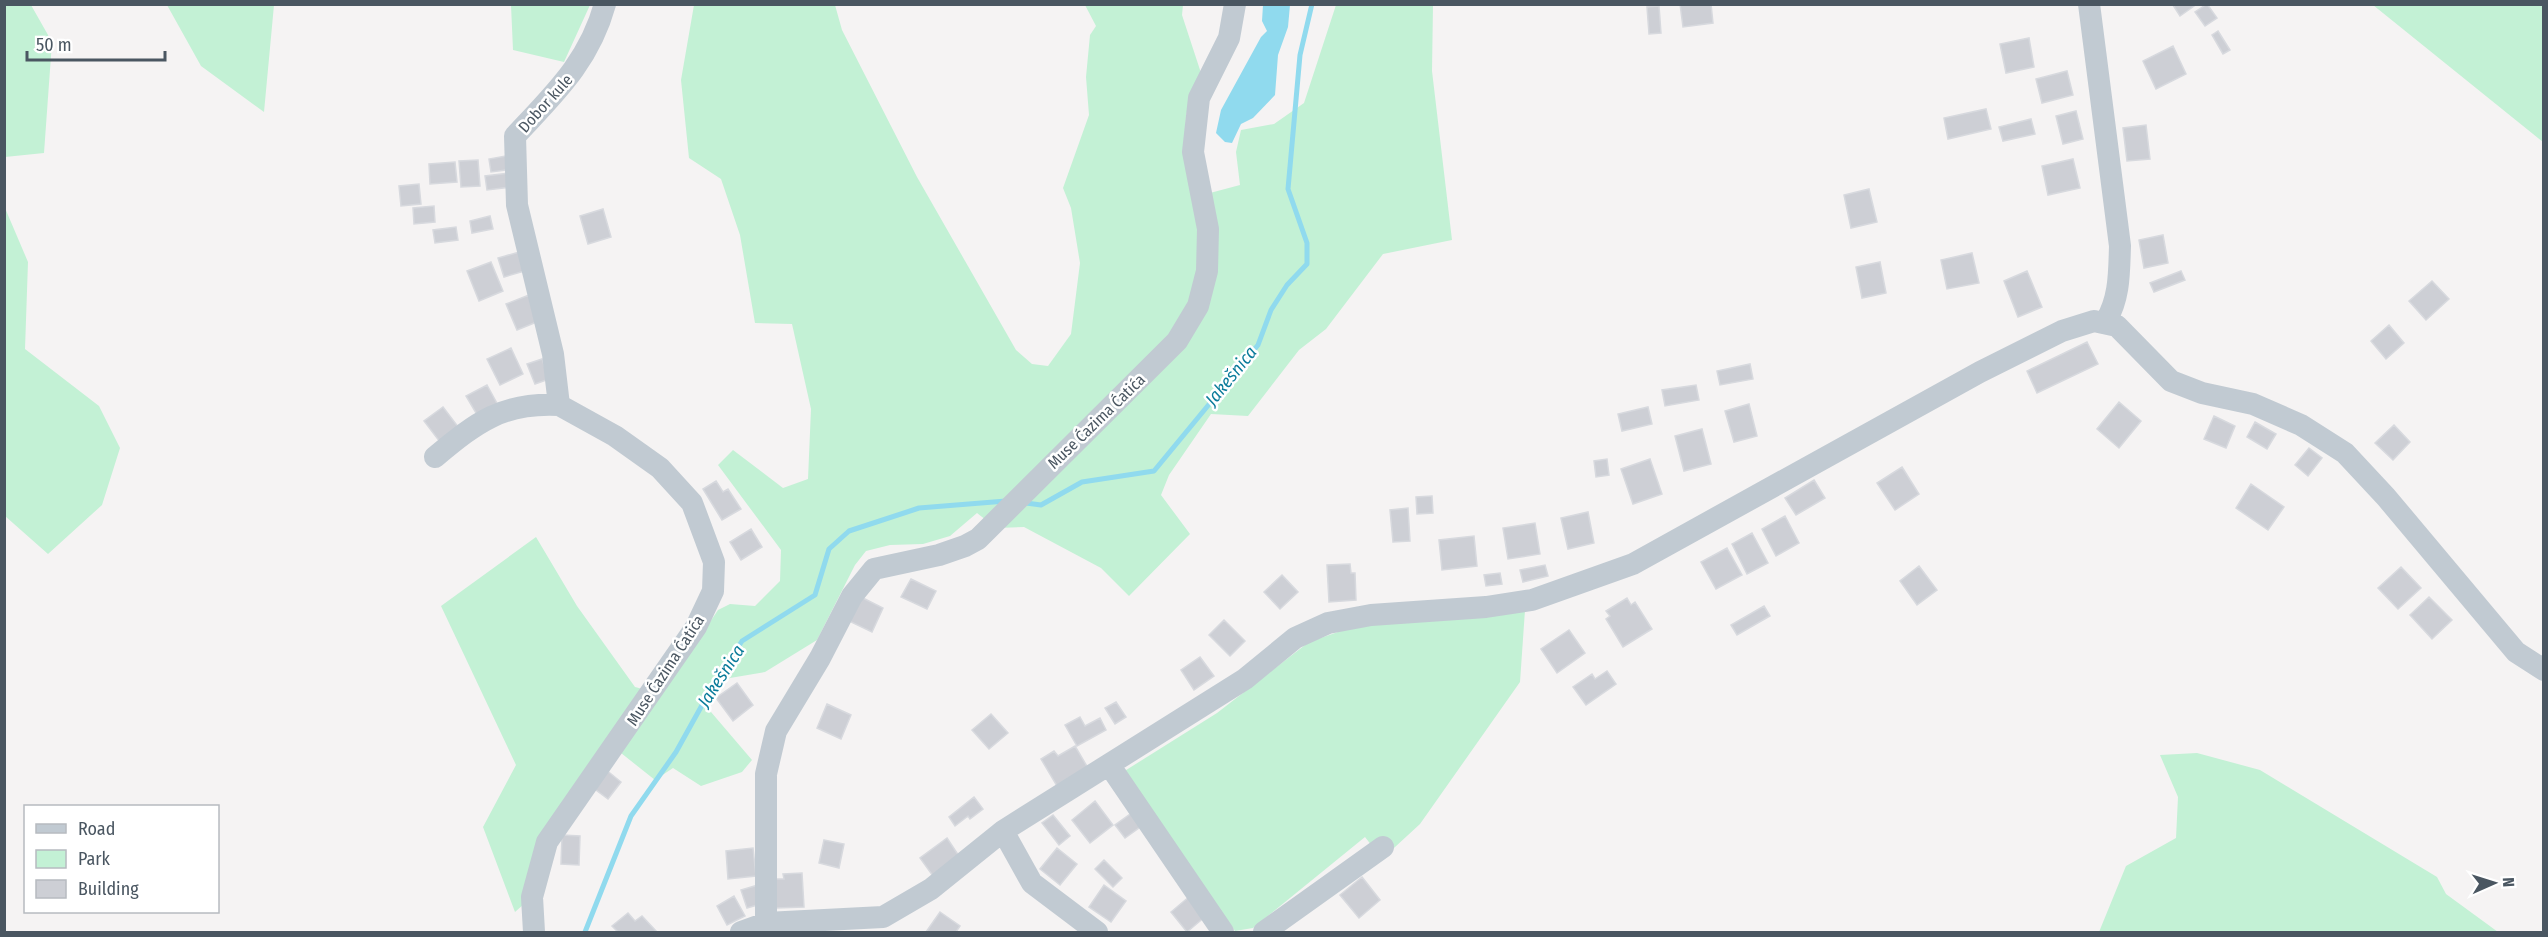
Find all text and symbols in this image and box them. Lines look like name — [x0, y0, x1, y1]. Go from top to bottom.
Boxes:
scale bar — [27, 24, 165, 62]
text: 50 m — [36, 34, 72, 56]
street label: Dobor kule — [514, 70, 576, 136]
water label: Jakešnica — [1200, 342, 1262, 411]
street label: Muse Ćazima Ćatića — [1044, 370, 1149, 473]
street label: Muse Ćazima Ćatića — [623, 611, 708, 729]
water label: Jakešnica — [692, 641, 749, 712]
legend — [24, 805, 219, 913]
text: Road — [78, 818, 115, 840]
text: Park — [78, 848, 111, 870]
north arrow — [2464, 853, 2524, 913]
text: N — [2499, 877, 2518, 888]
text: Building — [78, 878, 139, 900]

